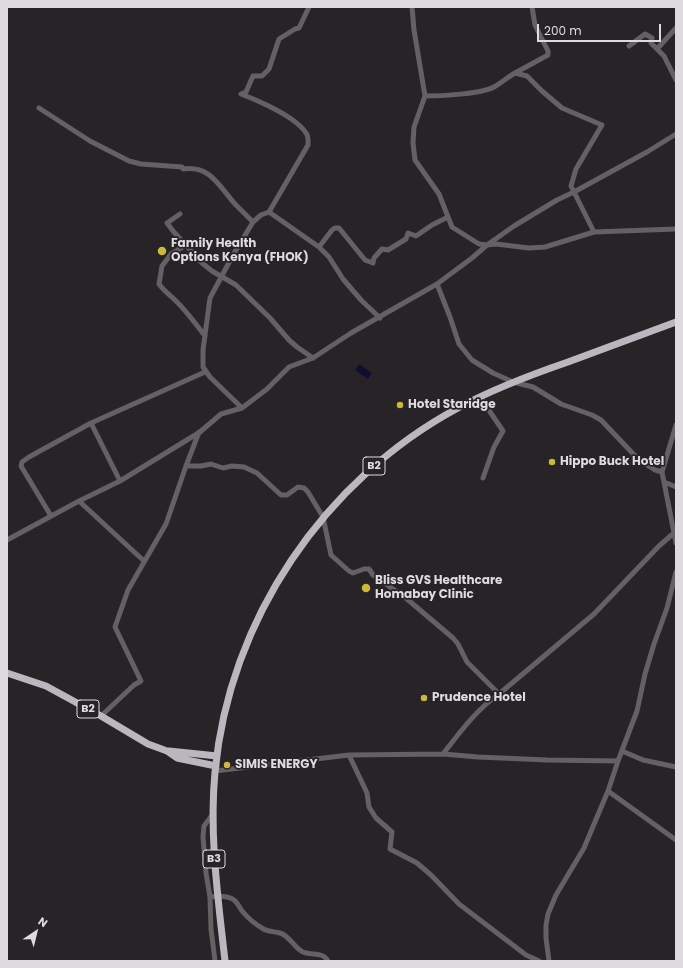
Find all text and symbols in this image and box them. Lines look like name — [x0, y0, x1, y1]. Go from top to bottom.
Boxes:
scale bar — [539, 16, 663, 42]
text: 200 m — [544, 22, 582, 39]
place label: Family Health Options Kenya (FHOK) — [171, 237, 309, 265]
marker: Family Health Options Kenya (FHOK) — [156, 245, 168, 257]
place label: Hotel Staridge — [408, 398, 496, 412]
marker: Hotel Staridge — [395, 400, 405, 410]
place label: Hippo Buck Hotel — [560, 455, 664, 469]
road number: B2 — [363, 457, 385, 475]
marker: Hippo Buck Hotel — [547, 457, 557, 467]
place label: Bliss GVS Healthcare Homabay Clinic — [375, 574, 502, 602]
marker: Bliss GVS Healthcare Homabay Clinic — [360, 582, 372, 594]
place label: Prudence Hotel — [432, 691, 526, 705]
marker: Prudence Hotel — [419, 693, 429, 703]
road number: B2 — [77, 700, 99, 718]
place label: SIMIS ENERGY — [235, 758, 317, 772]
marker: SIMIS ENERGY — [222, 760, 232, 770]
road number: B3 — [203, 850, 225, 868]
north arrow — [16, 912, 56, 952]
text: N — [35, 913, 51, 931]

